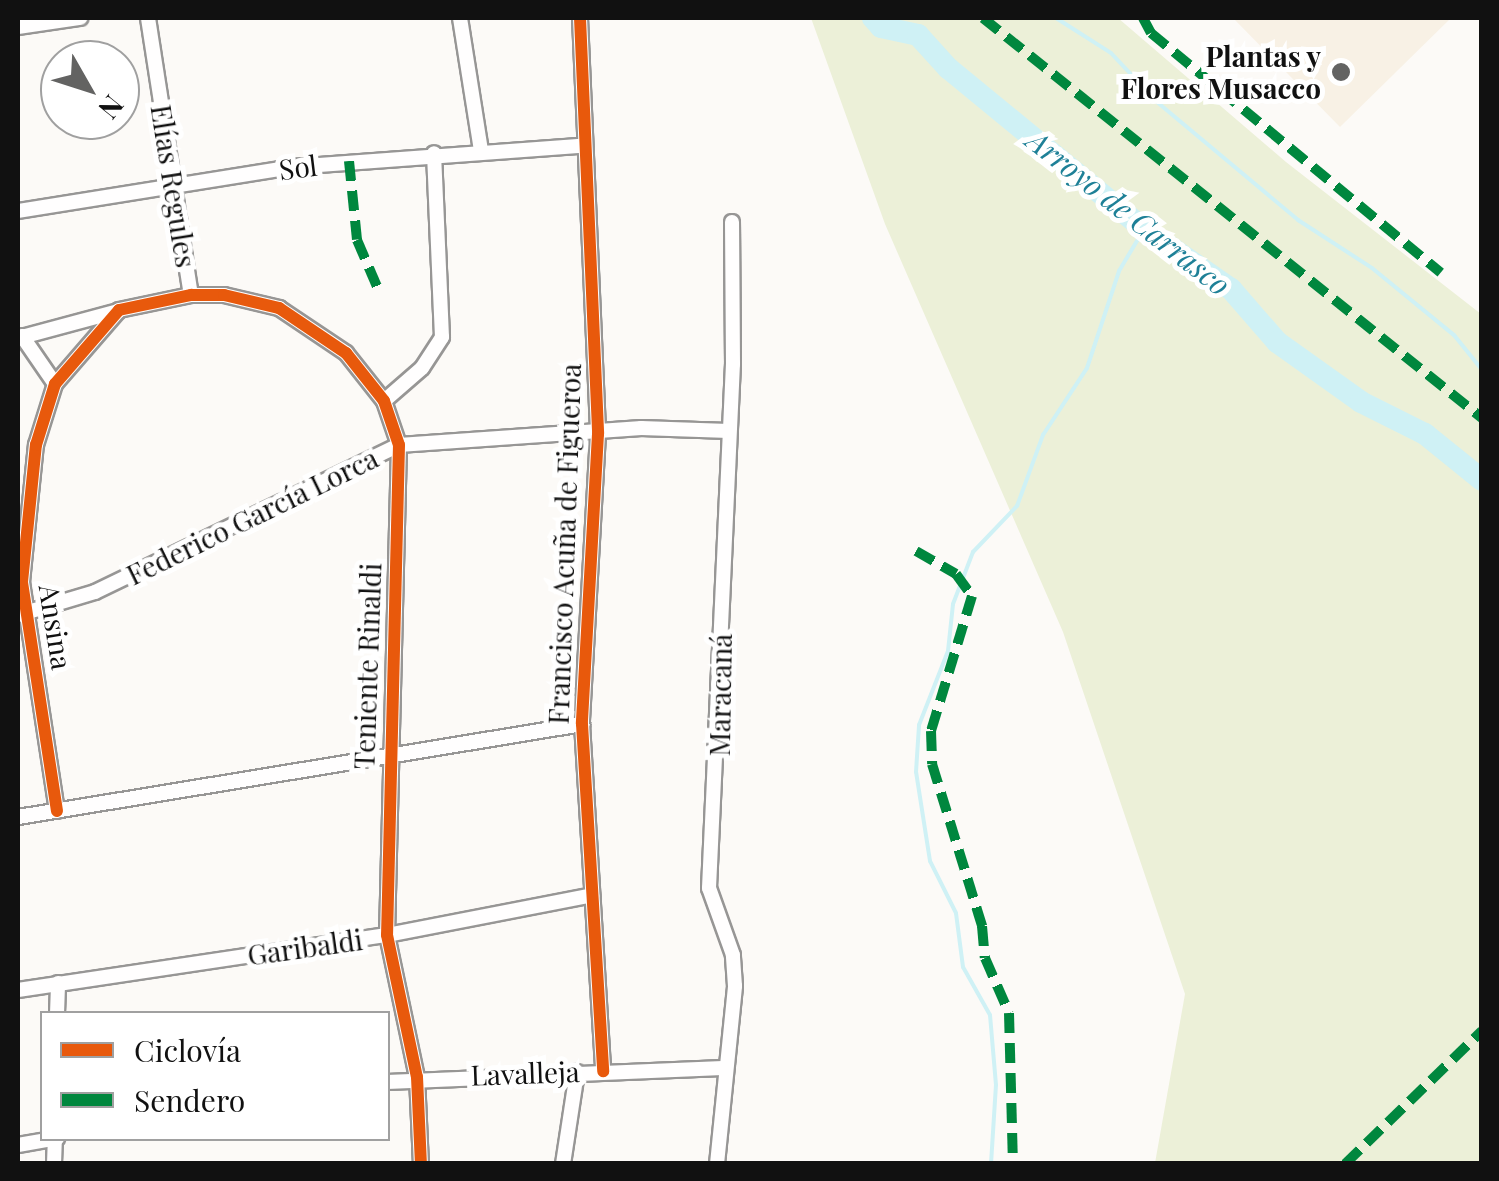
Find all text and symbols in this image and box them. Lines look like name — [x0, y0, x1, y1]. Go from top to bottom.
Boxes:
place label: Plantas y Flores Musacco — [1121, 39, 1321, 105]
north arrow — [40, 40, 140, 140]
marker: Plantas y Flores Musacco — [1330, 61, 1352, 83]
text: N — [91, 88, 133, 127]
street label: Elías Regules — [145, 102, 203, 270]
water label: Arroyo de Carrasco — [1020, 122, 1238, 302]
street label: Sol — [277, 148, 319, 186]
street label: Francisco Acuña de Figueroa — [541, 362, 587, 726]
street label: Federico García Lorca — [121, 440, 383, 592]
street label: Teniente Rinaldi — [347, 562, 387, 770]
street label: Ansina — [33, 582, 79, 672]
street label: Maracaná — [702, 633, 738, 757]
street label: Garibaldi — [245, 922, 365, 972]
legend — [40, 1011, 390, 1141]
text: Ciclovía — [134, 1030, 241, 1070]
street label: Lavalleja — [470, 1054, 580, 1092]
text: Sendero — [134, 1080, 245, 1120]

